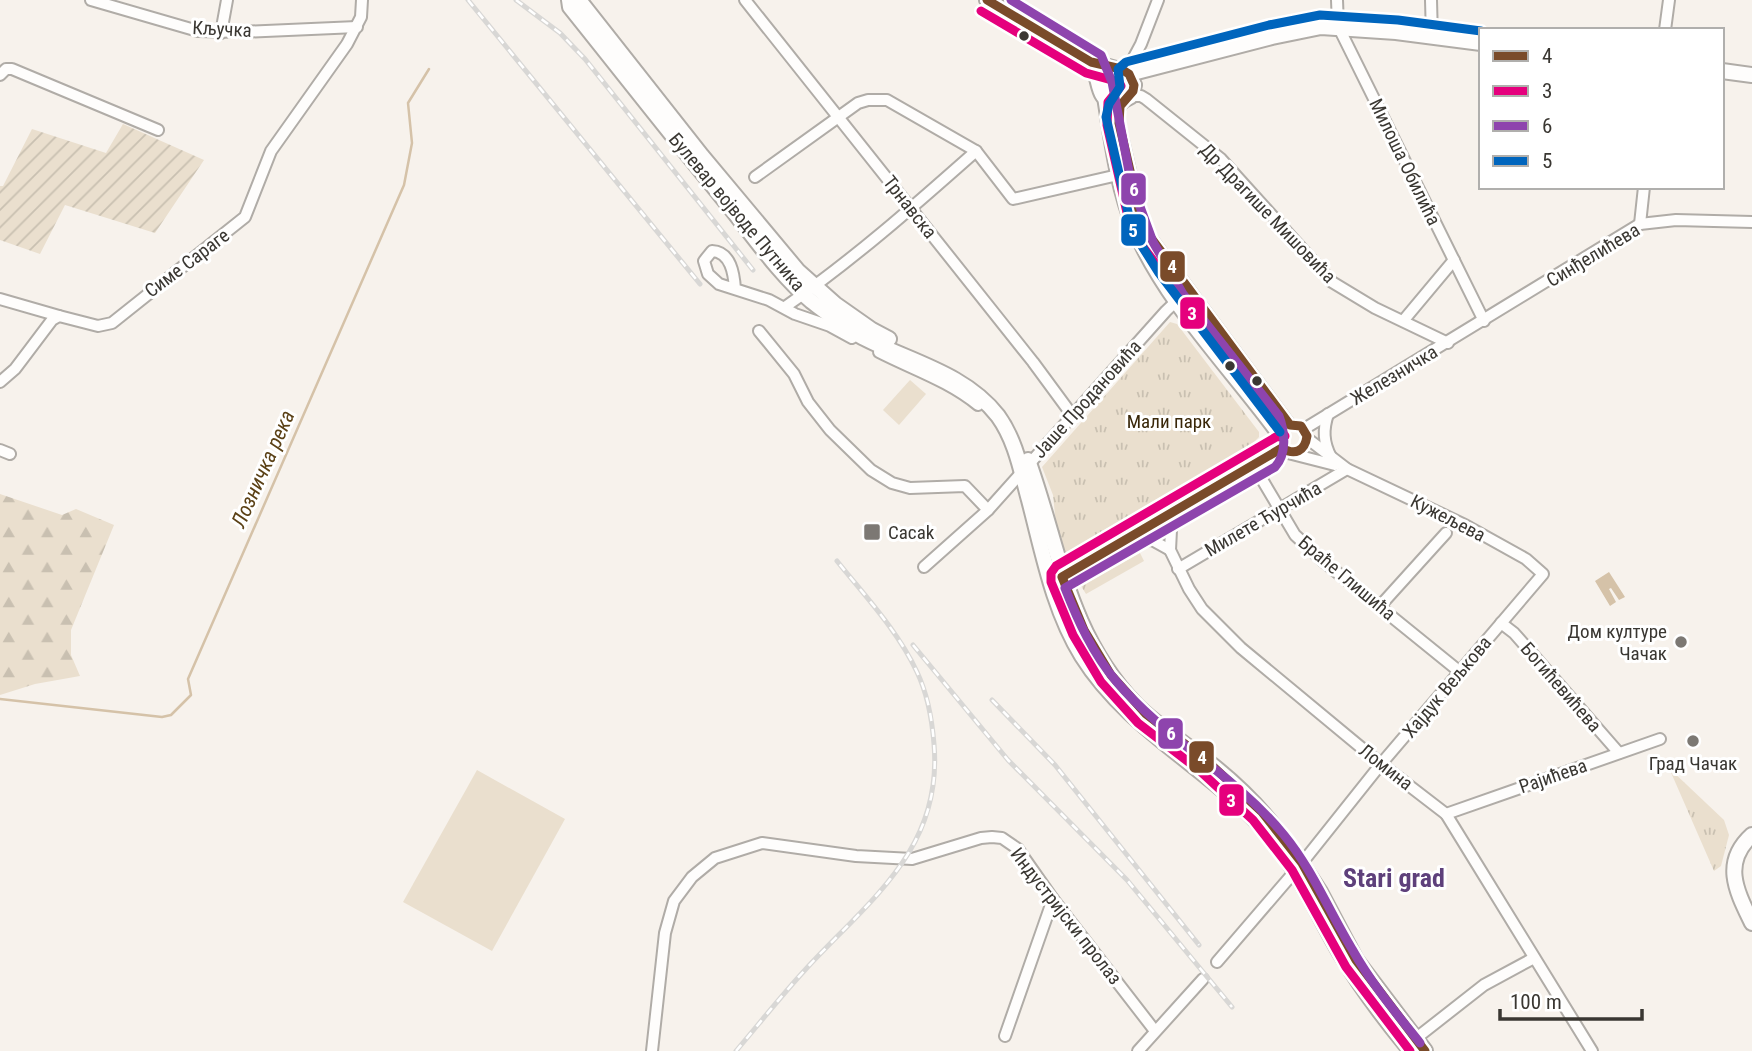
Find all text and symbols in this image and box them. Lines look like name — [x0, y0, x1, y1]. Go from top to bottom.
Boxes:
street label: Кључка — [192, 16, 252, 42]
legend — [1479, 28, 1724, 189]
unlabelled marker — [1017, 29, 1031, 43]
text: 4 — [1542, 44, 1552, 68]
text: 3 — [1542, 79, 1552, 103]
street label: Милоша Обилића — [1364, 95, 1446, 229]
text: 6 — [1542, 114, 1552, 138]
street label: Булевар војводе Путника — [664, 128, 810, 296]
street label: Др Драгише Мишовића — [1195, 138, 1341, 288]
text: 5 — [1542, 149, 1552, 173]
street label: Трнавска — [878, 171, 942, 243]
line badge: 6 — [1120, 172, 1147, 206]
text: 6 — [1129, 178, 1139, 201]
line badge: 5 — [1120, 213, 1147, 247]
street label: Синђелићева — [1542, 218, 1644, 292]
text: 5 — [1128, 219, 1138, 242]
street label: Симе Сараге — [140, 224, 234, 302]
line badge: 4 — [1159, 250, 1186, 283]
text: 4 — [1167, 255, 1177, 278]
line badge: 3 — [1179, 296, 1206, 330]
text: 3 — [1187, 302, 1197, 325]
street label: Јаше Продановића — [1028, 335, 1146, 463]
street label: Железничка — [1346, 340, 1442, 410]
unlabelled marker — [1223, 359, 1237, 373]
unlabelled marker — [1250, 374, 1264, 388]
water label: Лозничка река — [226, 407, 300, 532]
park label: Мали парк — [1127, 410, 1211, 433]
street label: Милете Ћурчића — [1201, 476, 1325, 562]
street label: Кужељева — [1407, 489, 1489, 547]
place label: Cacak — [888, 521, 935, 544]
marker: Cacak — [862, 522, 882, 542]
street label: Браће Глишића — [1294, 531, 1400, 625]
place label: Дом културе Чачак — [1568, 620, 1667, 665]
street label: Хајдук Вељкова — [1398, 631, 1496, 743]
marker: Дом културе Чачак — [1673, 634, 1689, 650]
street label: Богићевићева — [1516, 637, 1606, 737]
line badge: 6 — [1157, 717, 1184, 750]
text: 6 — [1166, 722, 1176, 745]
marker: Град Чачак — [1685, 733, 1701, 749]
street label: Ломина — [1355, 739, 1417, 795]
line badge: 4 — [1188, 740, 1215, 774]
text: 4 — [1197, 746, 1207, 769]
place label: Град Чачак — [1649, 752, 1737, 775]
street label: Рајићева — [1516, 754, 1590, 798]
line badge: 3 — [1218, 783, 1245, 817]
text: 3 — [1226, 789, 1236, 812]
street label: Индустријски пролаз — [1005, 843, 1127, 989]
district label: Stari grad — [1343, 863, 1445, 893]
scale bar — [1500, 978, 1642, 1022]
text: 100 m — [1510, 990, 1562, 1014]

